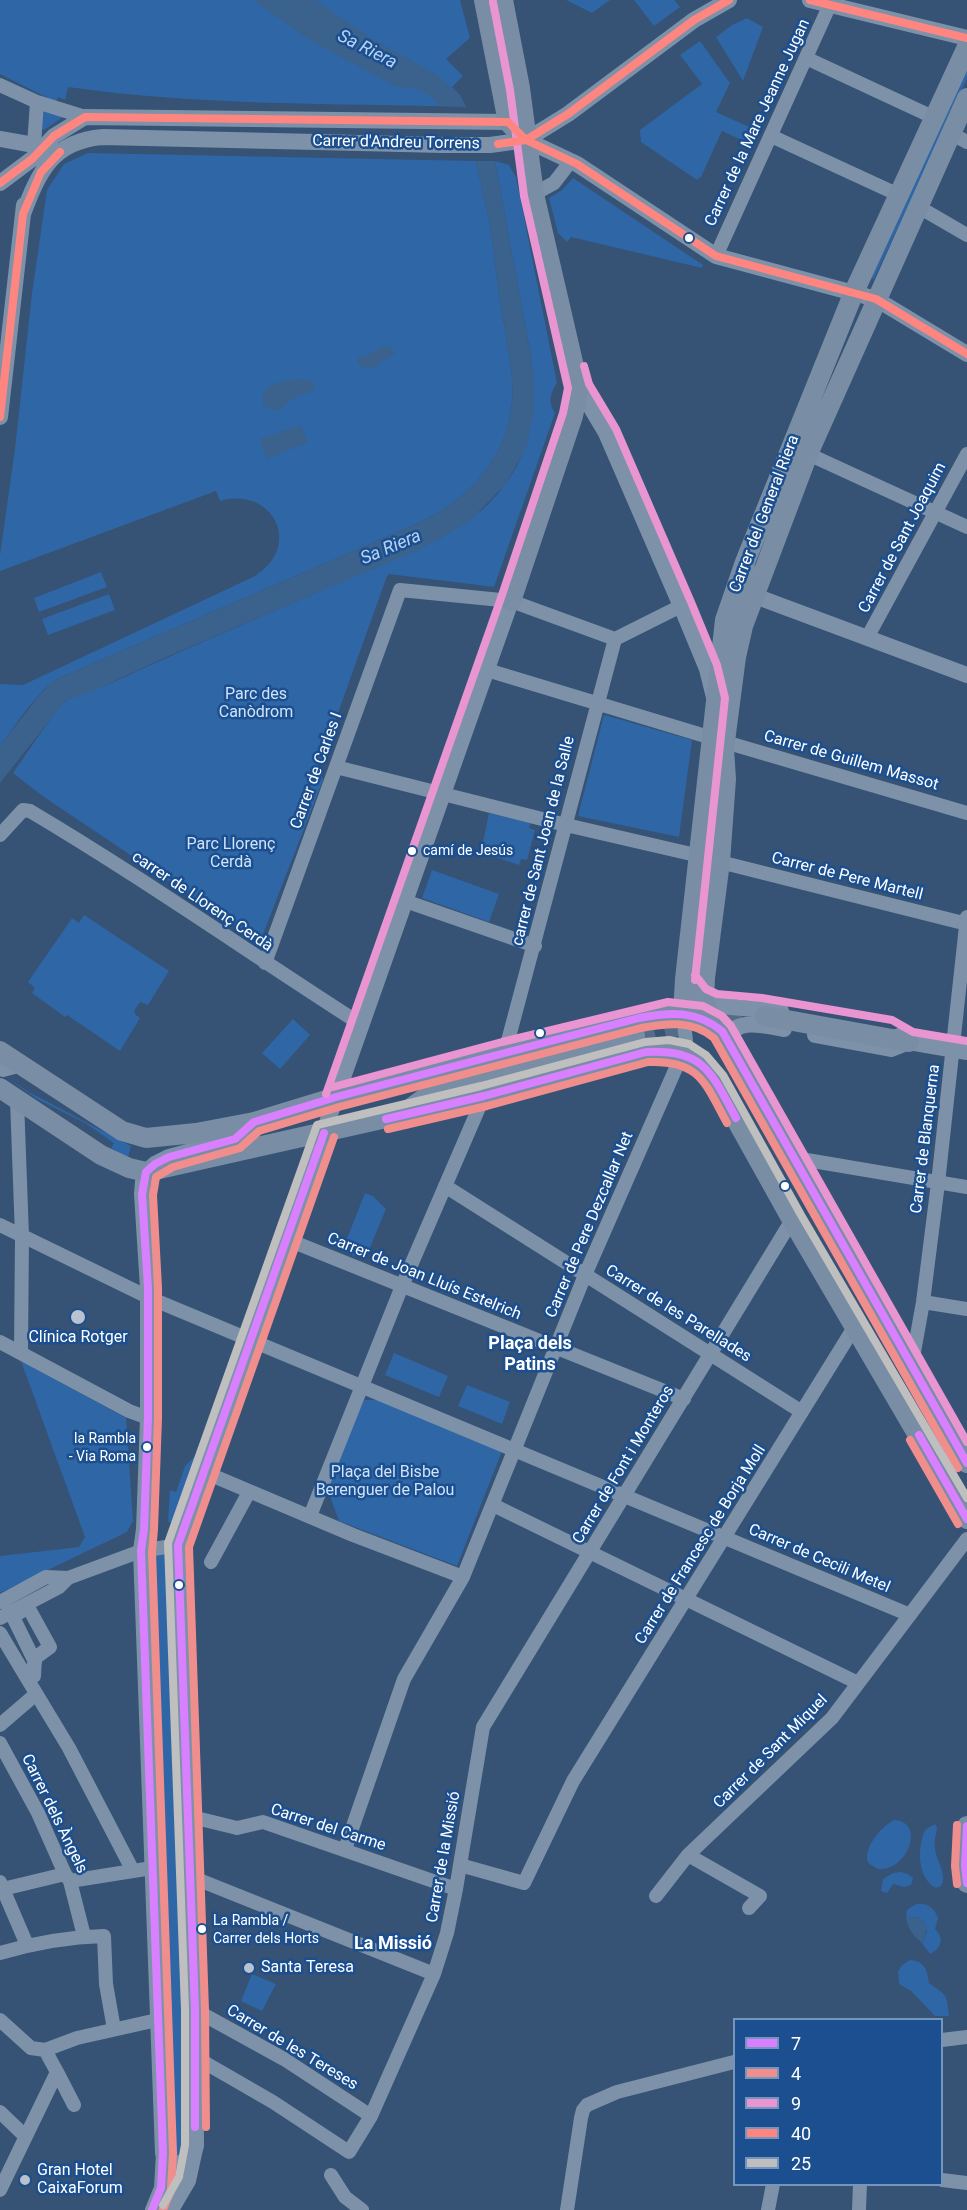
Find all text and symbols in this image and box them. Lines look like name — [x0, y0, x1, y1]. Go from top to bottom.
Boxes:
street label: Carrer de la Mare Jeanne Jugan — [701, 16, 815, 230]
water label: Sa Riera — [334, 26, 400, 74]
street label: Carrer d'Andreu Torrens — [312, 132, 480, 154]
unlabelled marker — [683, 232, 695, 244]
street label: Carrer del General Riera — [726, 432, 804, 596]
street label: Carrer de Sant Joaquim — [855, 459, 951, 617]
water label: Sa Riera — [358, 526, 424, 570]
park label: Parc des Canòdrom — [219, 685, 293, 723]
street label: Carrer de Carles I — [287, 710, 347, 832]
street label: Carrer de Guillem Massot — [762, 727, 940, 795]
street label: carrer de Sant Joan de la Salle — [509, 734, 579, 948]
park label: Parc Llorenç Cerdà — [187, 835, 275, 873]
place label: camí de Jesús — [423, 843, 513, 859]
marker: camí de Jesús — [406, 845, 418, 857]
street label: carrer de Llorenç Cerdà — [128, 848, 276, 956]
street label: Carrer de Pere Martell — [769, 849, 925, 905]
unlabelled marker — [534, 1027, 546, 1039]
street label: Carrer de Blanquerna — [907, 1063, 945, 1215]
street label: Carrer de Pere Dezcallar Net — [542, 1129, 638, 1321]
unlabelled marker — [779, 1180, 791, 1192]
street label: Carrer de Joan Lluís Estelrich — [324, 1229, 524, 1325]
street label: Carrer de les Parellades — [601, 1261, 755, 1367]
marker: Clínica Rotger — [69, 1308, 87, 1326]
place label: Clínica Rotger — [28, 1328, 128, 1348]
district label: Plaça dels Patins — [488, 1333, 572, 1376]
street label: Carrer de Font i Monteros — [569, 1382, 679, 1548]
place label: la Rambla - Via Roma — [69, 1431, 136, 1464]
marker: la Rambla - Via Roma — [141, 1441, 153, 1453]
street label: Carrer de Francesc de Borja Moll — [632, 1442, 770, 1648]
park label: Plaça del Bisbe Berenguer de Palou — [316, 1463, 454, 1501]
street label: Carrer de Cecili Metel — [745, 1520, 893, 1598]
unlabelled marker — [173, 1579, 185, 1591]
street label: Carrer de Sant Miquel — [710, 1691, 832, 1813]
street label: Carrer dels Àngels — [17, 1751, 91, 1877]
street label: Carrer de la Missió — [423, 1790, 465, 1924]
street label: Carrer del Carme — [268, 1800, 388, 1856]
place label: La Rambla / Carrer dels Horts — [213, 1913, 319, 1946]
marker: La Rambla / Carrer dels Horts — [196, 1923, 208, 1935]
district label: La Missió — [354, 1933, 432, 1955]
place label: Santa Teresa — [261, 1958, 354, 1978]
marker: Santa Teresa — [242, 1961, 256, 1975]
street label: Carrer de les Tereses — [223, 2001, 361, 2095]
legend — [733, 2018, 943, 2186]
text: 7 — [791, 2033, 801, 2054]
text: 4 — [791, 2063, 801, 2084]
text: 9 — [791, 2093, 801, 2114]
text: 40 — [791, 2123, 811, 2144]
text: 25 — [791, 2153, 811, 2174]
place label: Gran Hotel CaixaForum — [37, 2161, 123, 2199]
marker: Gran Hotel CaixaForum — [18, 2173, 32, 2187]

